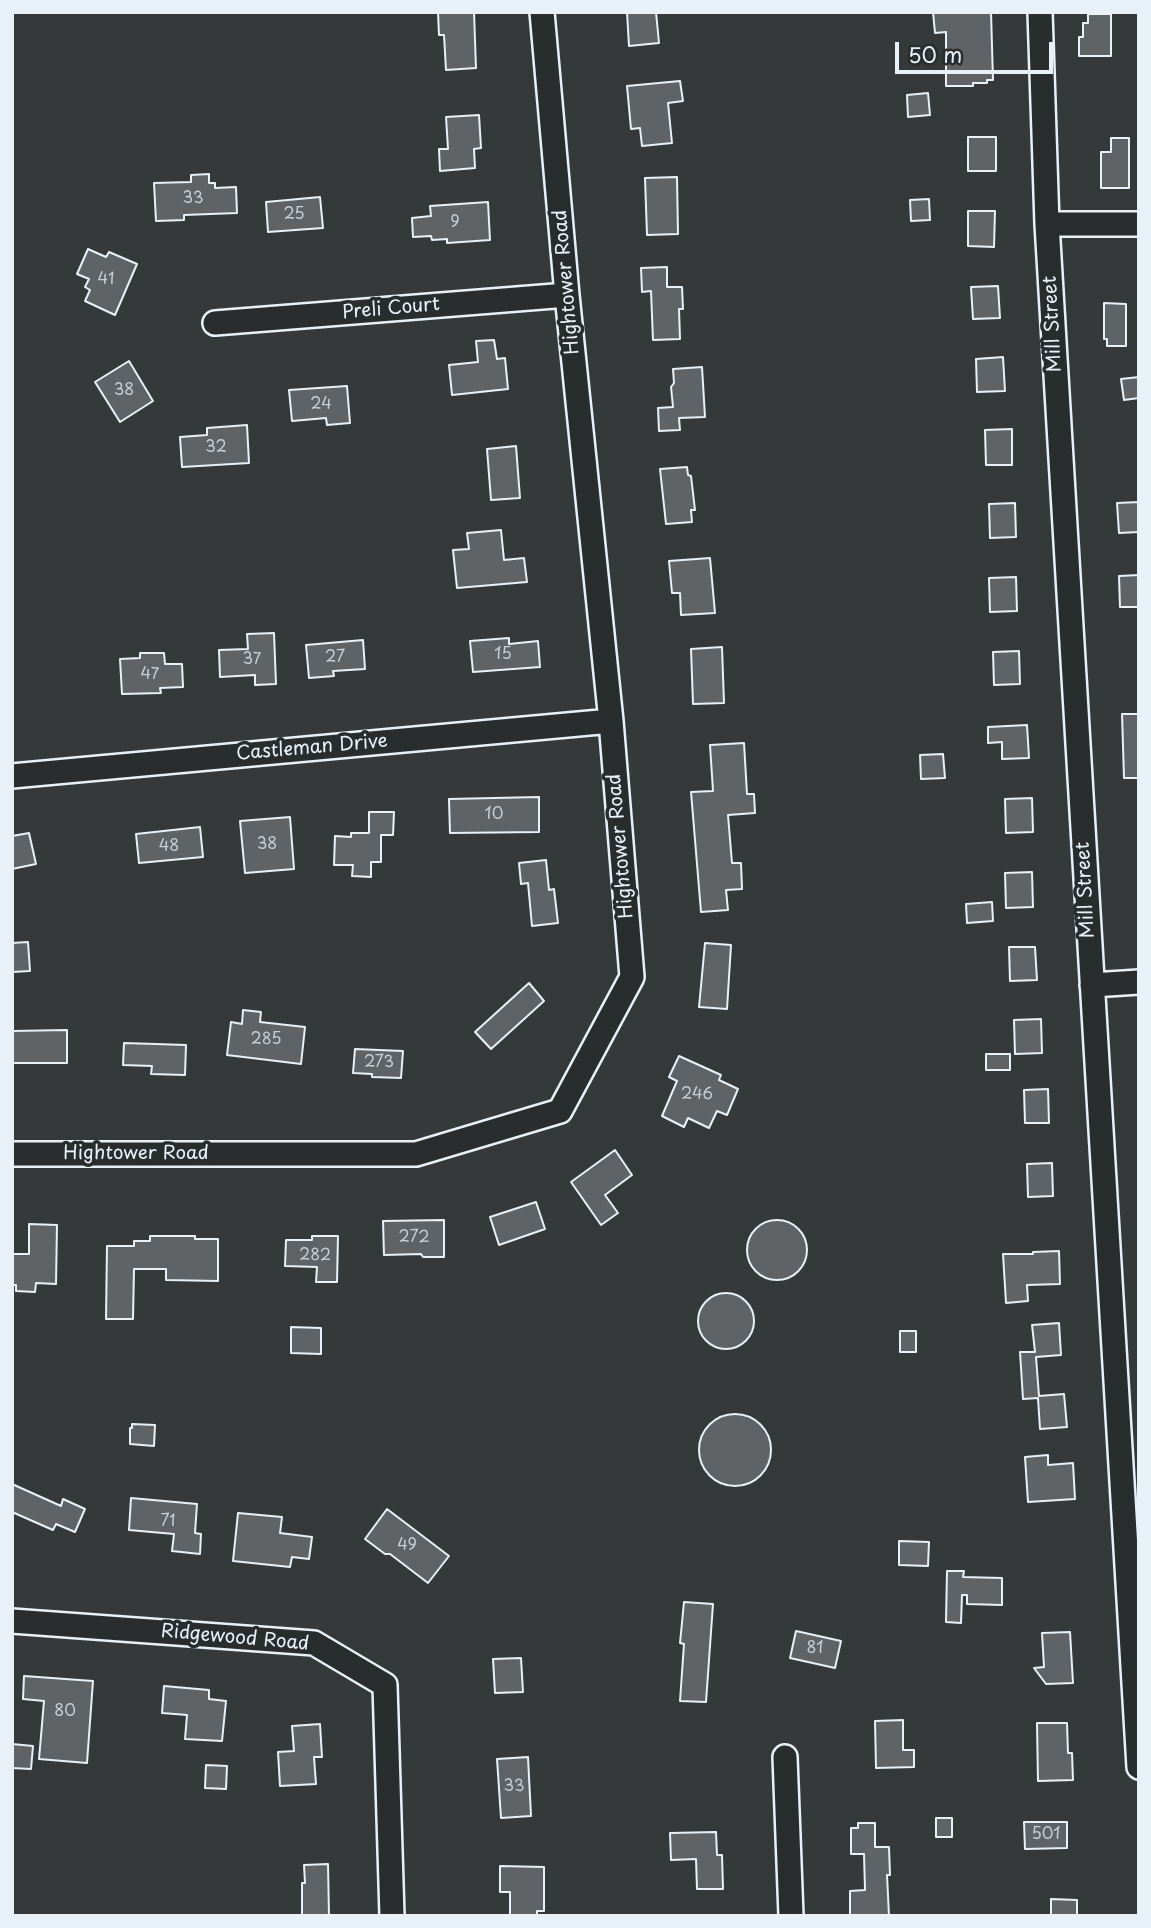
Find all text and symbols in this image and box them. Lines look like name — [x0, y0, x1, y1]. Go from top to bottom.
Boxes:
scale bar — [899, 28, 1056, 72]
text: 50 m — [908, 38, 962, 70]
house number: 33 — [182, 189, 204, 209]
house number: 25 — [283, 205, 305, 225]
street label: Hightower Road — [549, 209, 585, 355]
house number: 9 — [450, 213, 460, 233]
house number: 41 — [98, 270, 114, 290]
street label: Mill Street — [1039, 275, 1067, 373]
street label: Preli Court — [341, 293, 441, 325]
house number: 38 — [114, 381, 134, 401]
house number: 24 — [310, 395, 332, 415]
house number: 32 — [205, 438, 227, 458]
house number: 15 — [494, 645, 512, 665]
house number: 27 — [325, 648, 345, 668]
house number: 37 — [243, 650, 261, 670]
house number: 47 — [141, 665, 159, 685]
street label: Castleman Drive — [235, 730, 389, 766]
street label: Hightower Road — [603, 773, 639, 919]
house number: 10 — [485, 805, 503, 825]
house number: 38 — [257, 835, 277, 855]
house number: 48 — [159, 837, 179, 857]
street label: Mill Street — [1072, 841, 1100, 939]
house number: 285 — [251, 1030, 281, 1050]
house number: 273 — [364, 1053, 394, 1073]
house number: 246 — [681, 1085, 713, 1105]
street label: Hightower Road — [63, 1143, 209, 1165]
house number: 272 — [398, 1228, 430, 1248]
house number: 282 — [299, 1246, 331, 1266]
house number: 71 — [161, 1512, 175, 1532]
house number: 49 — [397, 1536, 417, 1556]
street label: Ridgewood Road — [160, 1620, 310, 1656]
house number: 81 — [806, 1639, 824, 1659]
house number: 80 — [54, 1702, 76, 1722]
house number: 33 — [503, 1777, 525, 1797]
house number: 501 — [1031, 1825, 1061, 1845]

